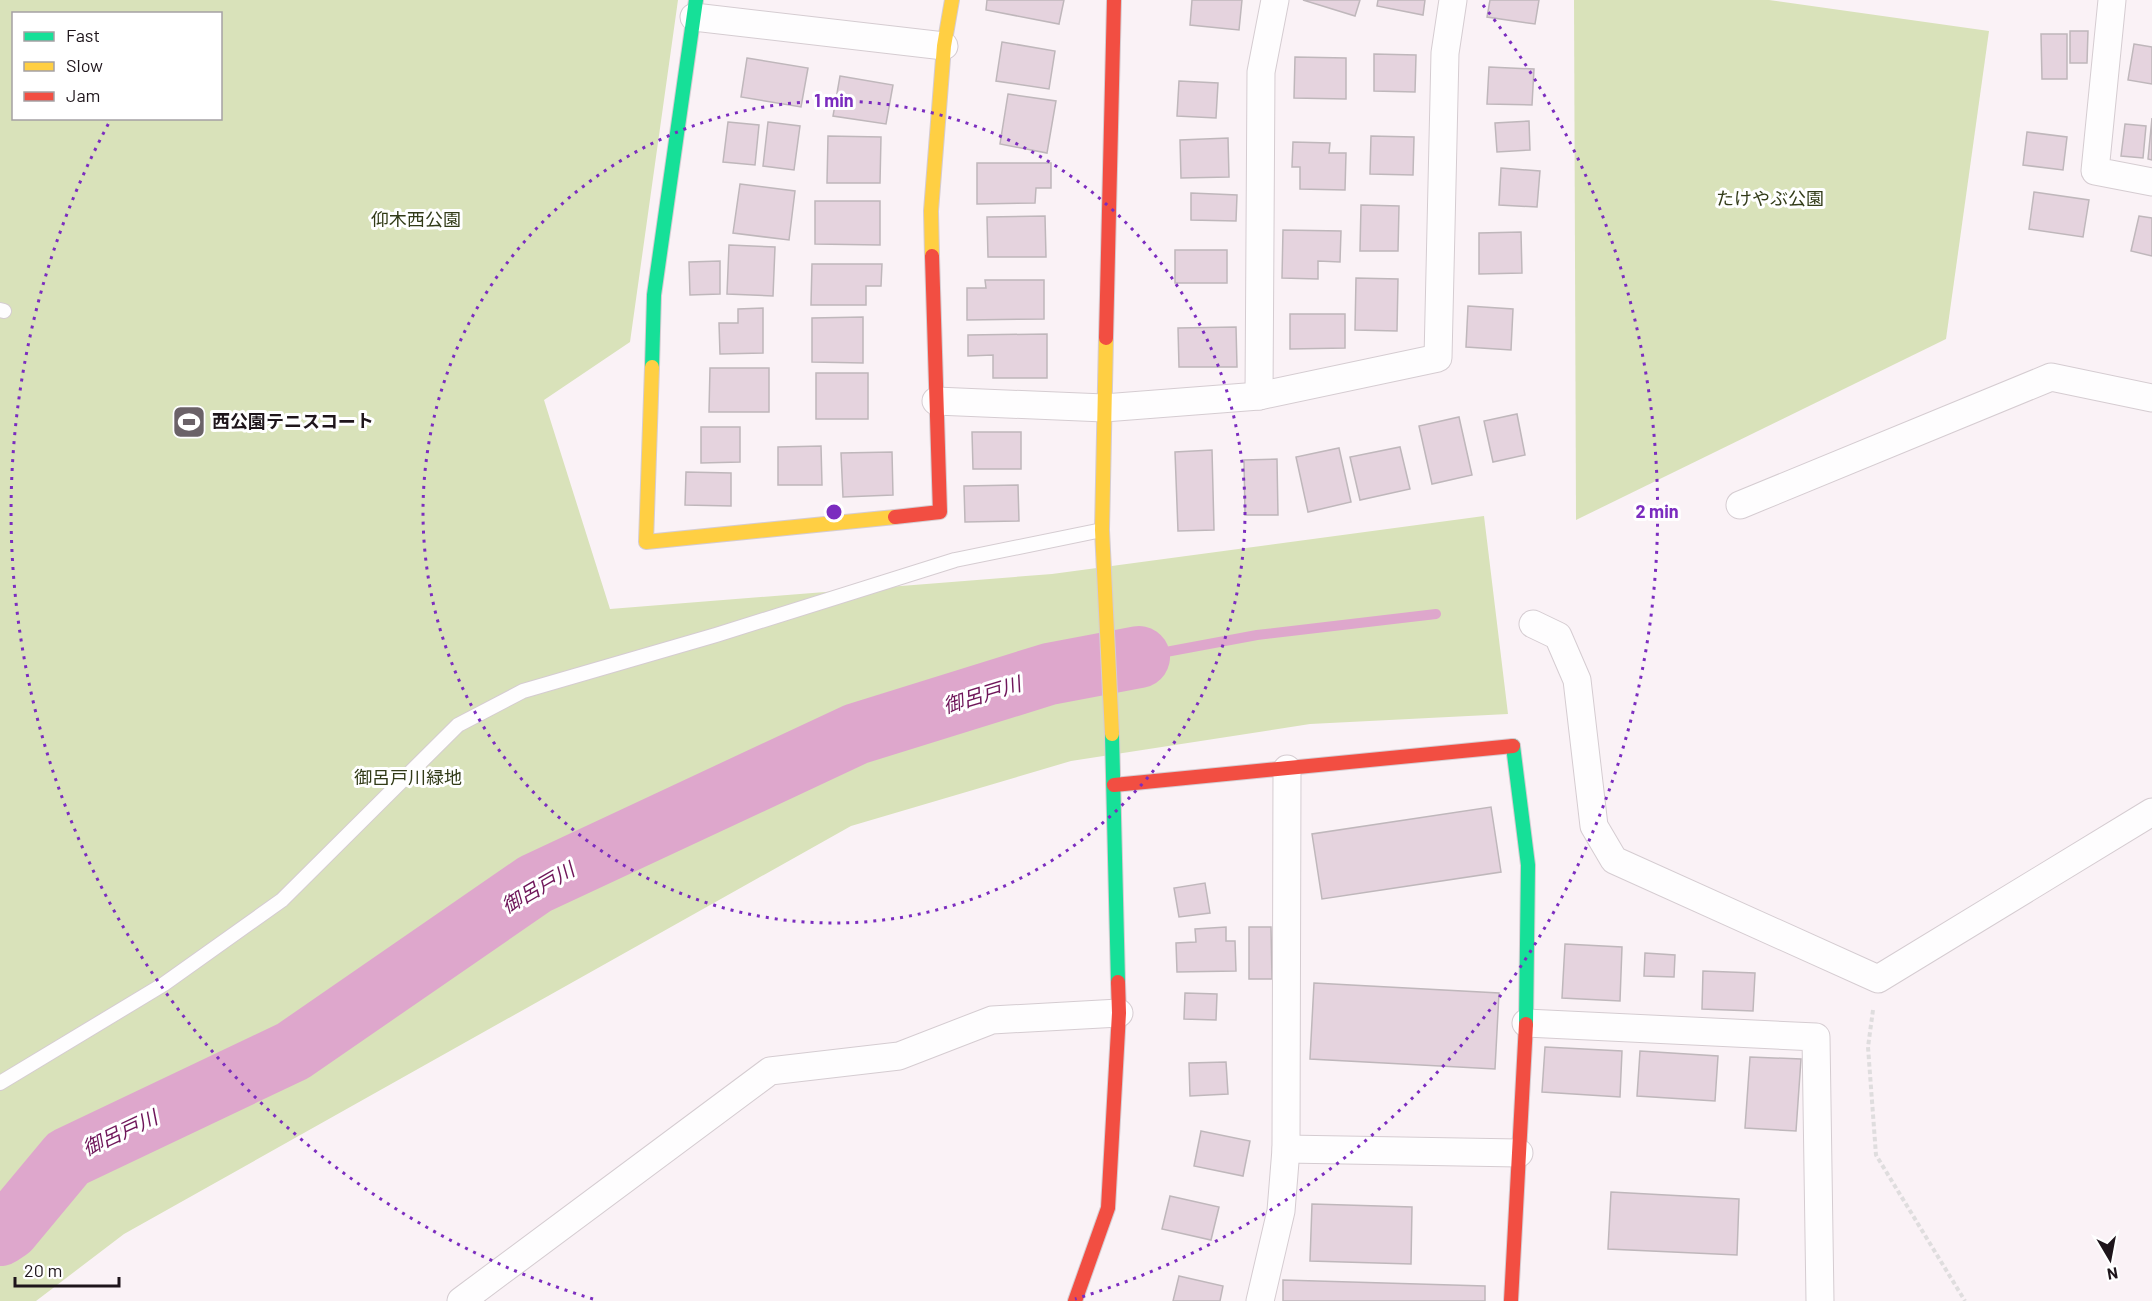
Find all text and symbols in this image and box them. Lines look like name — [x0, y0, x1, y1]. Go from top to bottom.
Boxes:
legend — [12, 12, 222, 120]
text: Fast — [66, 24, 100, 46]
text: Slow — [66, 54, 103, 76]
text: Jam — [66, 84, 100, 106]
text: 1 min — [814, 89, 854, 111]
park label: たけやぶ公園 — [1716, 187, 1824, 209]
park label: 仰木西公園 — [371, 208, 461, 230]
sports icon: 西公園テニスコート — [171, 404, 207, 440]
place label: 西公園テニスコート — [212, 410, 374, 432]
text: 2 min — [1635, 500, 1679, 522]
centre of rings — [824, 502, 844, 522]
water label: 御呂戸川 — [940, 670, 1025, 717]
park label: 御呂戸川緑地 — [354, 766, 462, 788]
water label: 御呂戸川 — [497, 856, 580, 918]
water label: 御呂戸川 — [78, 1103, 163, 1160]
north arrow — [2080, 1229, 2140, 1289]
scale bar — [15, 1250, 118, 1288]
text: 20 m — [24, 1259, 62, 1281]
text: N — [2106, 1264, 2120, 1285]

